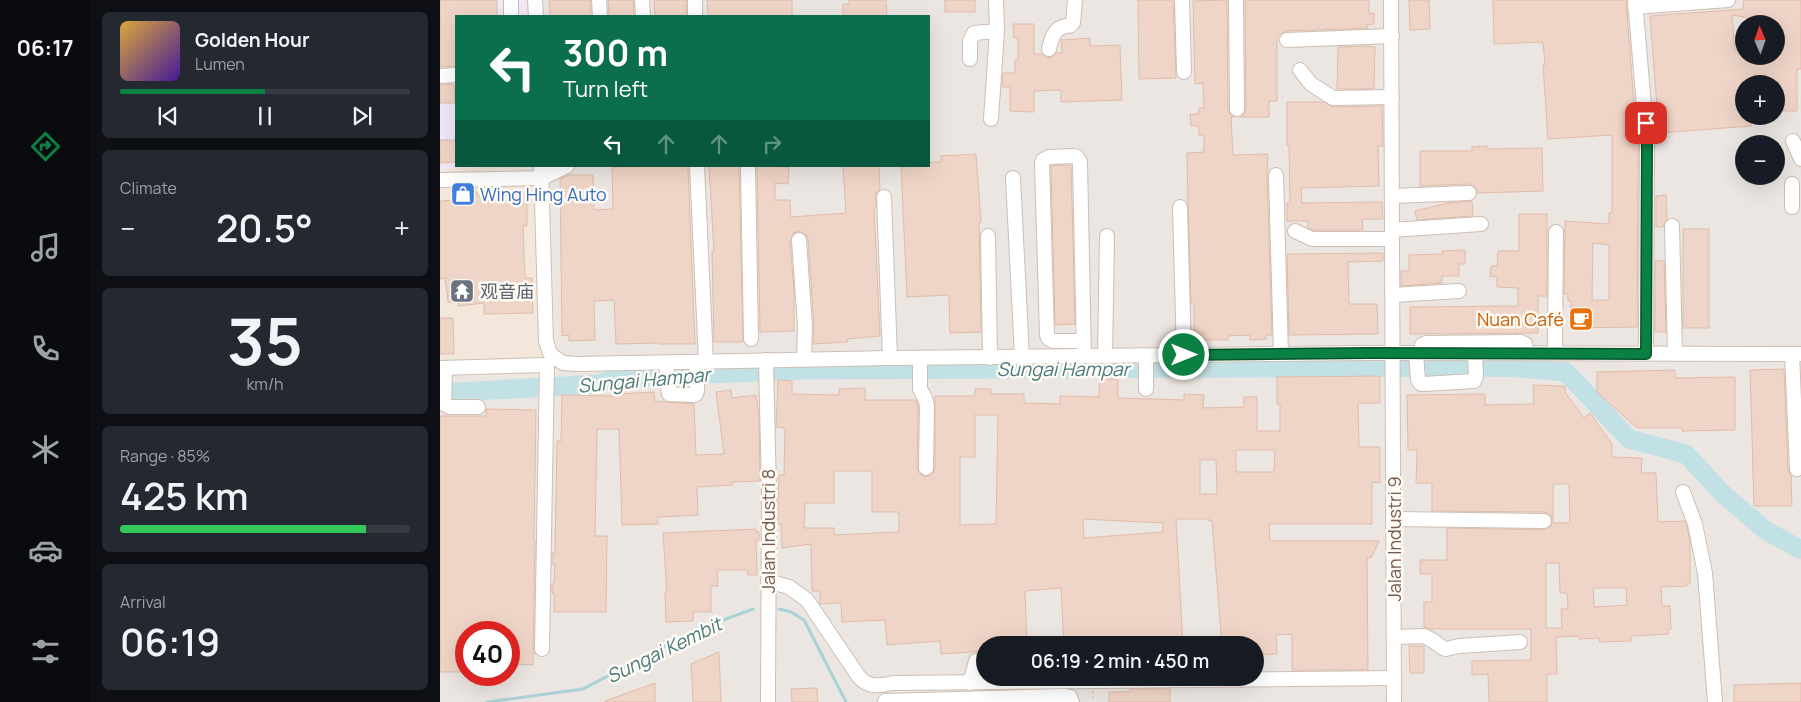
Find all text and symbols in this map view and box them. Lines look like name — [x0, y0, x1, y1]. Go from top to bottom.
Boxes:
north arrow — [1735, 15, 1785, 65]
map controls — [1735, 15, 1785, 185]
text: Golden Hour — [195, 27, 309, 53]
text: 300 m — [563, 29, 668, 77]
text: 06:17 — [16, 33, 74, 63]
icon: left — [480, 35, 545, 100]
text: Lumen — [195, 53, 245, 75]
text: Turn left — [563, 74, 648, 104]
button: + — [1735, 75, 1785, 125]
icon: previous — [154, 102, 182, 130]
icon: pause — [251, 102, 279, 130]
icon: next — [348, 102, 376, 130]
pin — [1625, 102, 1667, 144]
icon: arrive — [1632, 109, 1660, 137]
icon: directions — [28, 129, 63, 164]
icon: left — [599, 130, 627, 158]
icon: ahead — [652, 130, 680, 158]
icon: ahead — [705, 130, 733, 158]
icon: right — [758, 130, 786, 158]
button: − — [1735, 135, 1785, 185]
text: Climate — [120, 177, 177, 199]
shop icon: Wing Hing Auto — [450, 181, 476, 207]
place label: Wing Hing Auto — [480, 182, 607, 206]
text: 20.5° — [216, 201, 313, 253]
text: − — [120, 209, 135, 247]
text: + — [394, 209, 410, 247]
icon: music — [28, 230, 63, 265]
temple icon: 观音庙 — [449, 278, 475, 304]
place label: 观音庙 — [480, 279, 534, 303]
text: 35 — [227, 296, 303, 385]
cafe icon: Nuan Café — [1568, 306, 1594, 332]
place label: Nuan Café — [1477, 307, 1564, 331]
position arrow — [1157, 328, 1209, 380]
icon: phone — [28, 331, 63, 366]
water label: Sungai Hampar — [997, 356, 1131, 382]
water label: Sungai Hampar — [577, 361, 713, 399]
text: km/h — [246, 373, 284, 395]
icon: climate — [28, 432, 63, 467]
text: Range · 85% — [120, 445, 210, 467]
text: 425 km — [120, 469, 248, 521]
street label: Jalan Industri 8 — [756, 469, 780, 593]
street label: Jalan Industri 9 — [1382, 476, 1406, 602]
icon: car — [28, 533, 63, 568]
text: Arrival — [120, 591, 166, 613]
water label: Sungai Kembit — [602, 610, 728, 689]
text: 06:19 — [120, 615, 220, 667]
speed limit sign: 40 — [455, 621, 520, 686]
icon: filters — [28, 634, 63, 669]
text: 06:19 · 2 min · 450 m — [1031, 648, 1209, 674]

